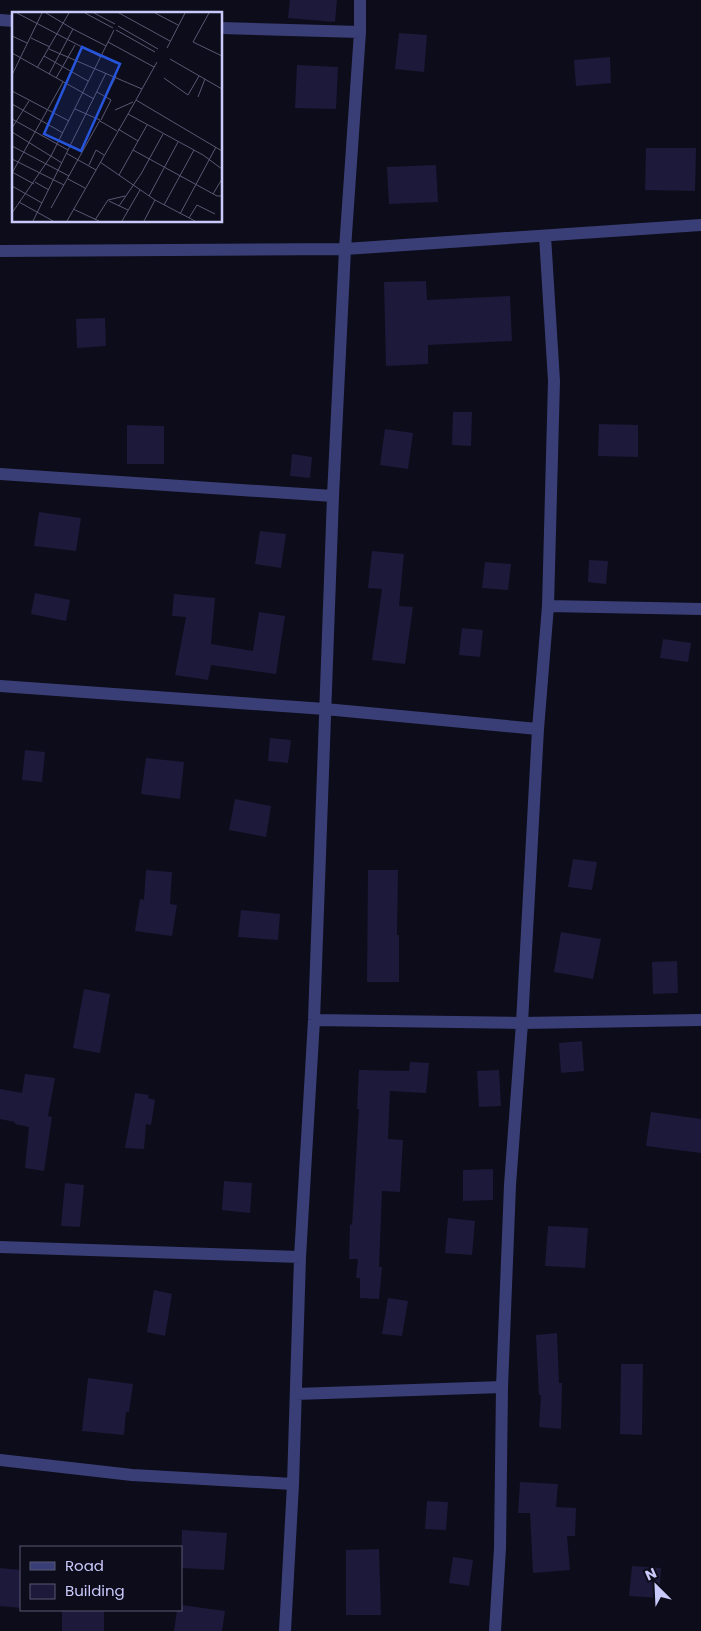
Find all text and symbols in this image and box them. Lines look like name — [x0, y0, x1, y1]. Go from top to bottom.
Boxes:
inset map — [12, 12, 222, 222]
legend — [20, 1546, 182, 1611]
text: Road — [65, 1555, 104, 1576]
north arrow — [631, 1561, 681, 1611]
text: N — [642, 1563, 660, 1585]
text: Building — [65, 1580, 125, 1601]

